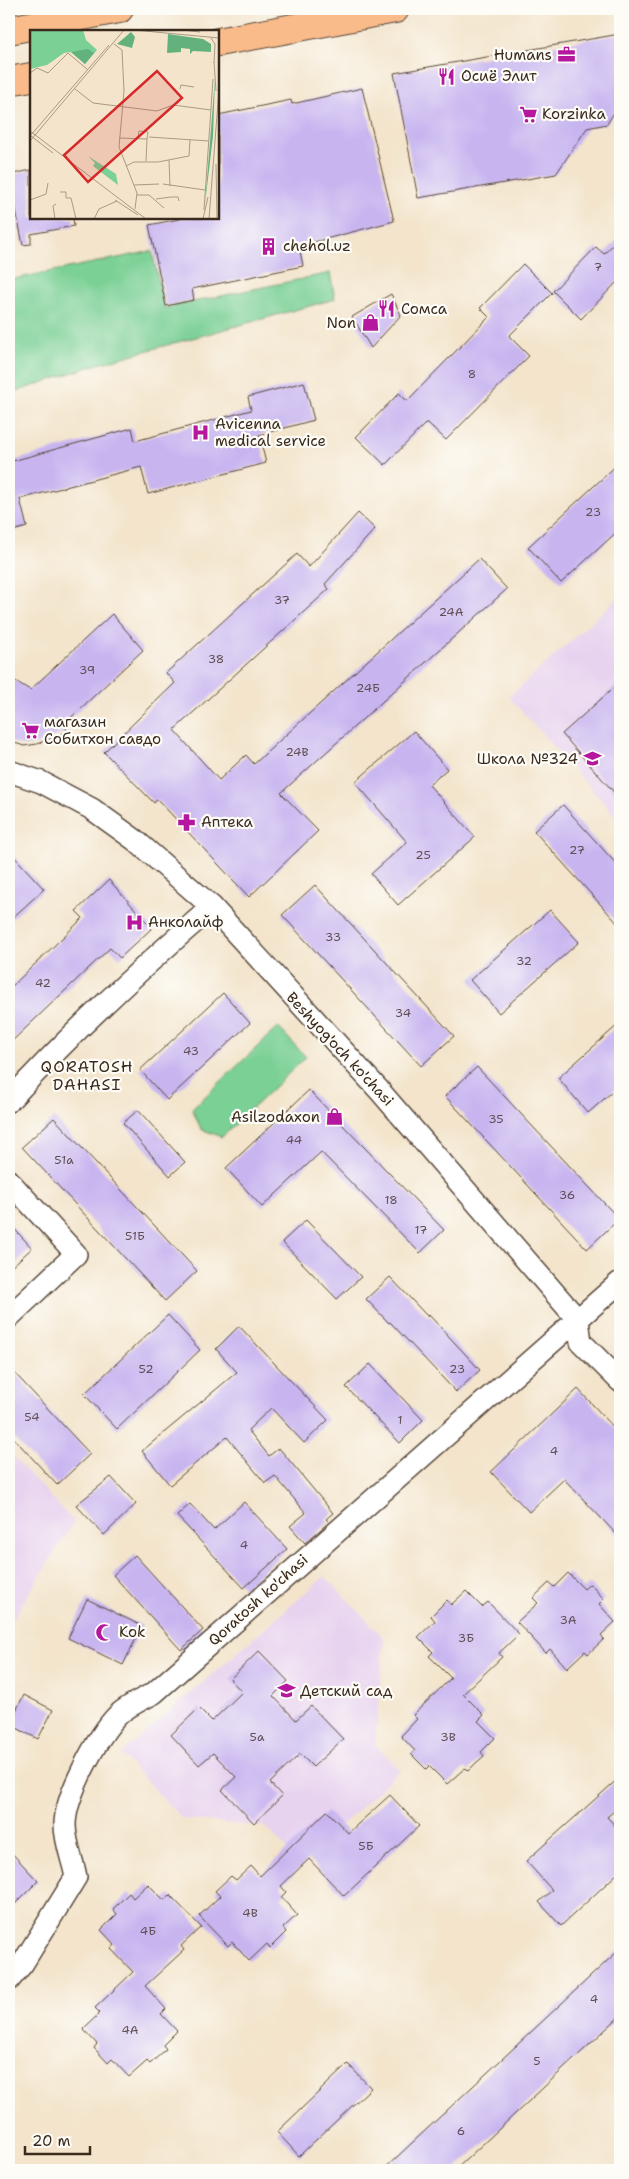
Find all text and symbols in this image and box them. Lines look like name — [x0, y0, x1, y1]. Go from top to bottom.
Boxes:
inset map — [30, 30, 219, 219]
place label: Humans — [494, 45, 552, 65]
office icon: Humans — [556, 45, 576, 65]
restaurant icon: Осиё Элит — [437, 66, 457, 86]
place label: Осиё Элит — [461, 66, 537, 86]
supermarket icon: Korzinka — [518, 104, 538, 124]
place label: Korzinka — [542, 104, 606, 124]
building icon: chehol.uz — [259, 236, 279, 256]
place label: chehol.uz — [283, 236, 351, 256]
house number: 7 — [594, 259, 602, 275]
restaurant icon: Сомса — [377, 299, 397, 319]
place label: Сомса — [401, 299, 448, 319]
place label: Non — [327, 313, 356, 333]
shop icon: Non — [360, 313, 380, 333]
house number: 8 — [468, 366, 476, 382]
place label: Avicenna medical service — [215, 414, 326, 451]
hospital icon: Avicenna medical service — [191, 423, 211, 443]
house number: 23 — [585, 504, 601, 520]
house number: 37 — [274, 592, 290, 608]
house number: 24А — [439, 604, 464, 620]
house number: 38 — [208, 651, 224, 667]
house number: 39 — [79, 662, 95, 678]
house number: 24Б — [356, 680, 380, 696]
place label: магазин Собитхон савдо — [44, 712, 161, 749]
supermarket icon: магазин Собитхон савдо — [20, 721, 40, 741]
house number: 24В — [285, 744, 309, 760]
place label: Школа №324 — [477, 749, 578, 769]
school or university icon: Школа №324 — [582, 749, 602, 769]
pharmacy icon: Аптека — [177, 812, 197, 832]
place label: Аптека — [201, 812, 254, 832]
house number: 27 — [569, 842, 585, 858]
house number: 25 — [415, 847, 431, 863]
hospital icon: Анколайф — [124, 912, 144, 932]
place label: Анколайф — [148, 912, 224, 932]
house number: 33 — [325, 929, 341, 945]
house number: 32 — [516, 953, 532, 969]
house number: 42 — [35, 975, 51, 991]
street label: Beshyog'och ko'chasi — [282, 988, 398, 1110]
house number: 34 — [395, 1005, 411, 1021]
house number: 43 — [183, 1043, 199, 1059]
district label: QORATOSH DAHASI — [41, 1056, 133, 1095]
place label: Asilzodaxon — [231, 1107, 320, 1127]
shop icon: Asilzodaxon — [324, 1107, 344, 1127]
house number: 35 — [488, 1111, 504, 1127]
house number: 44 — [286, 1132, 302, 1148]
house number: 51а — [54, 1152, 74, 1168]
house number: 36 — [559, 1187, 575, 1203]
house number: 18 — [384, 1192, 398, 1208]
house number: 17 — [415, 1222, 427, 1238]
house number: 51Б — [125, 1228, 145, 1244]
house number: 52 — [138, 1361, 154, 1377]
house number: 23 — [449, 1361, 465, 1377]
house number: 54 — [24, 1409, 40, 1425]
house number: 1 — [397, 1412, 403, 1428]
house number: 4 — [550, 1443, 558, 1459]
house number: 4 — [240, 1537, 248, 1553]
street label: Qoratosh ko'chasi — [204, 1550, 312, 1650]
house number: 3А — [559, 1612, 577, 1628]
mosque icon: Kok — [95, 1622, 115, 1642]
place label: Kok — [119, 1622, 146, 1642]
house number: 3Б — [458, 1630, 474, 1646]
school or university icon: Детский сад — [276, 1681, 296, 1701]
place label: Детский сад — [300, 1681, 393, 1701]
house number: 5a — [250, 1729, 265, 1745]
house number: 3В — [440, 1729, 456, 1745]
house number: 5Б — [358, 1838, 374, 1854]
house number: 4В — [242, 1905, 258, 1921]
house number: 4Б — [140, 1923, 156, 1939]
house number: 4 — [590, 1991, 598, 2007]
house number: 4А — [121, 2022, 139, 2038]
house number: 5 — [533, 2053, 541, 2069]
house number: 6 — [457, 2123, 465, 2139]
scale bar — [25, 2124, 90, 2156]
text: 20 m — [32, 2131, 71, 2151]

